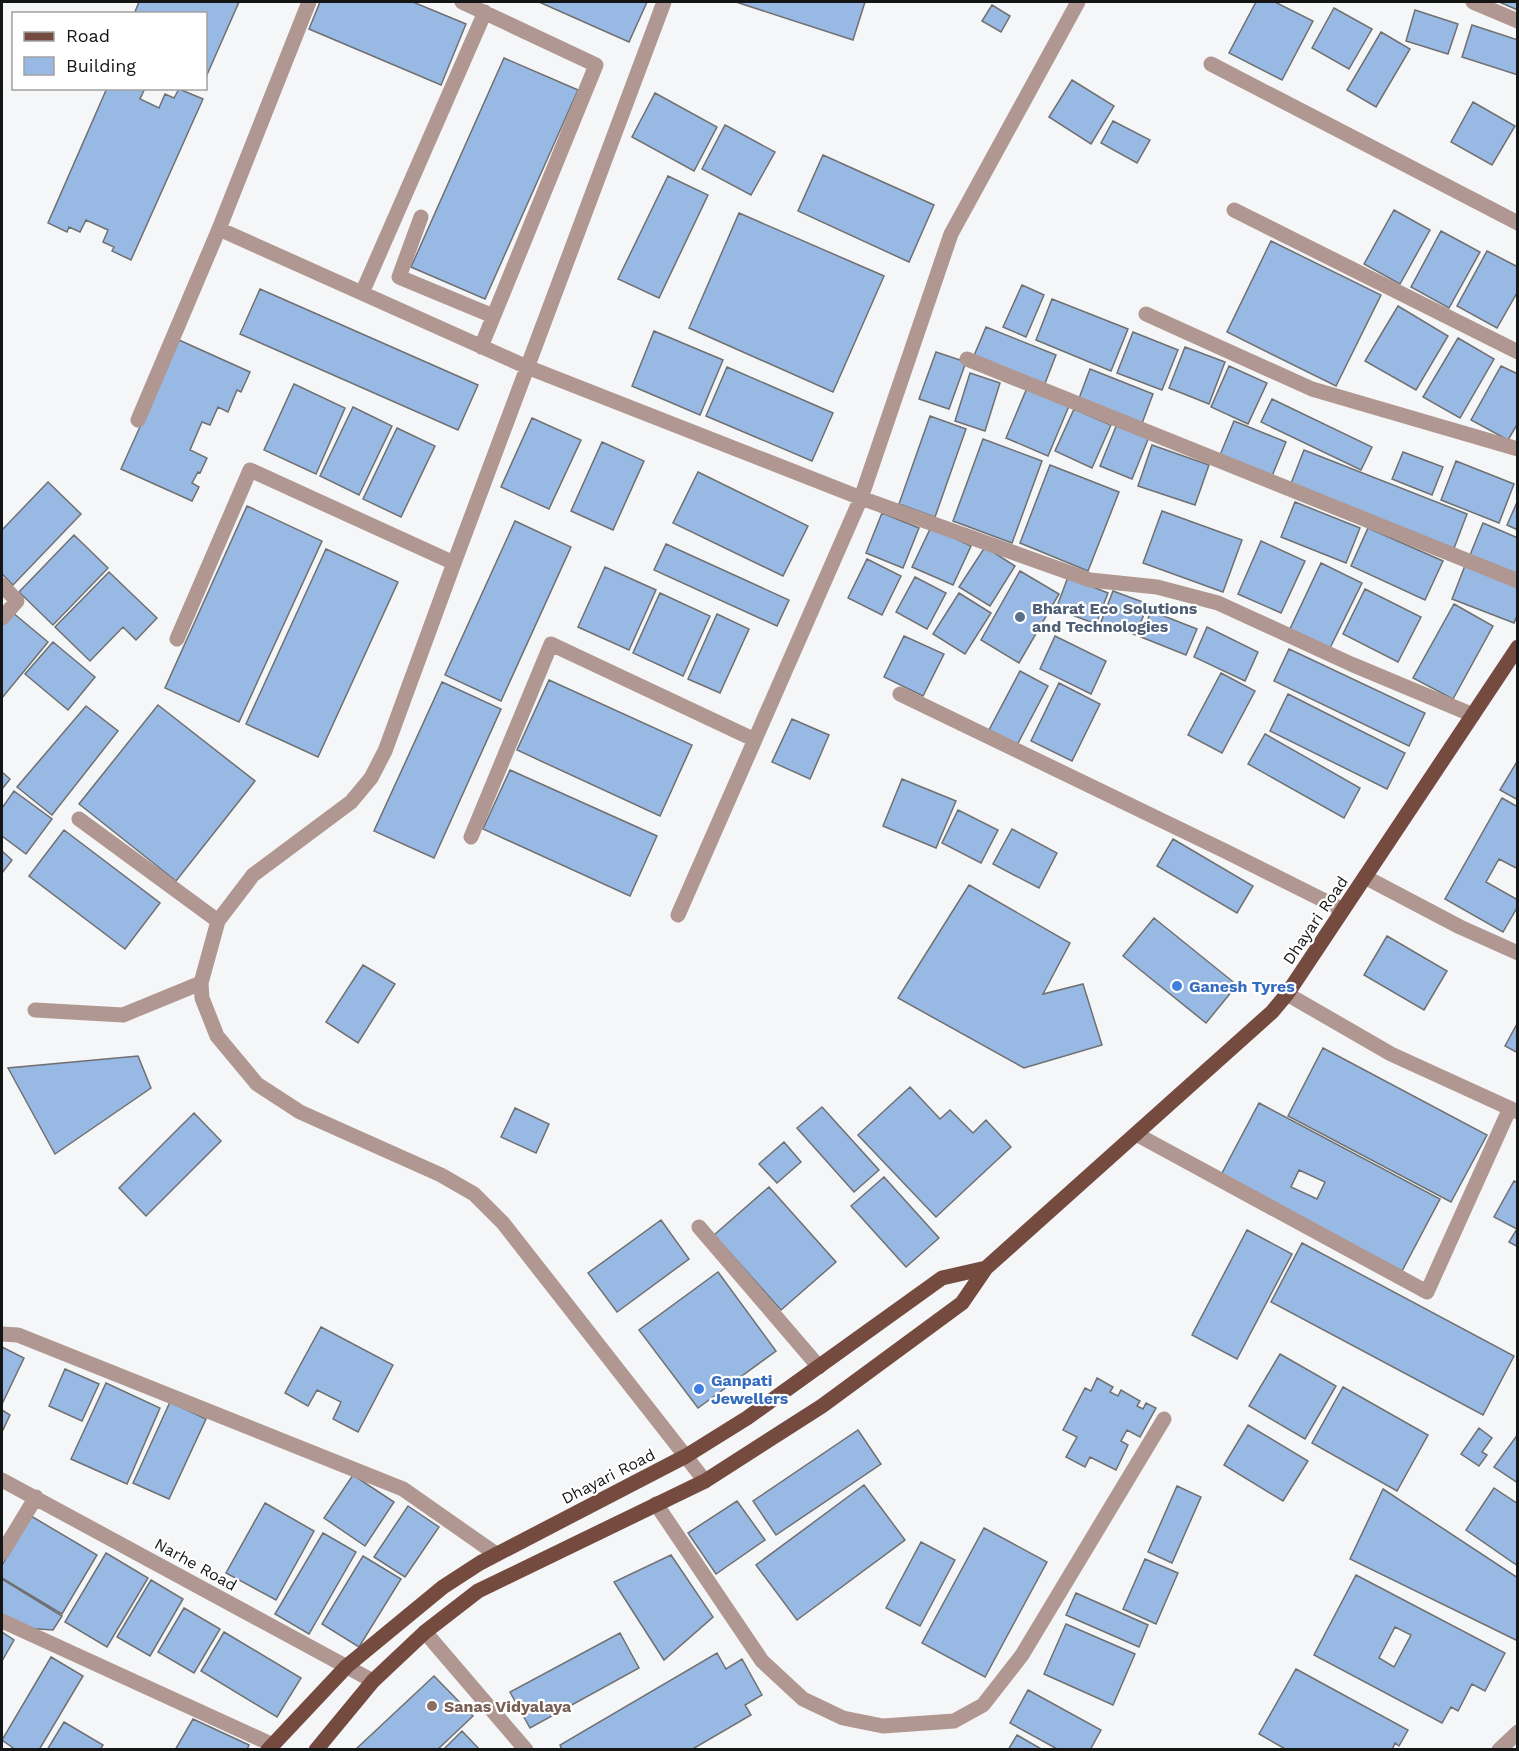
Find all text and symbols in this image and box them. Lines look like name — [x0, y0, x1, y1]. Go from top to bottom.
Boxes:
legend — [12, 12, 207, 90]
text: Road — [66, 25, 110, 46]
text: Building — [66, 55, 136, 76]
place label: Bharat Eco Solutions and Technologies — [1032, 599, 1198, 636]
marker: Bharat Eco Solutions and Technologies — [1013, 610, 1027, 624]
street label: Dhayari Road — [1279, 873, 1352, 968]
place label: Ganesh Tyres — [1189, 977, 1295, 996]
marker: Ganesh Tyres — [1170, 979, 1184, 993]
place label: Ganpati Jewellers — [711, 1371, 789, 1408]
marker: Ganpati Jewellers — [692, 1382, 706, 1396]
street label: Dhayari Road — [558, 1445, 658, 1508]
street label: Narhe Road — [151, 1534, 240, 1595]
place label: Sanas Vidyalaya — [444, 1697, 572, 1716]
marker: Sanas Vidyalaya — [425, 1699, 439, 1713]

